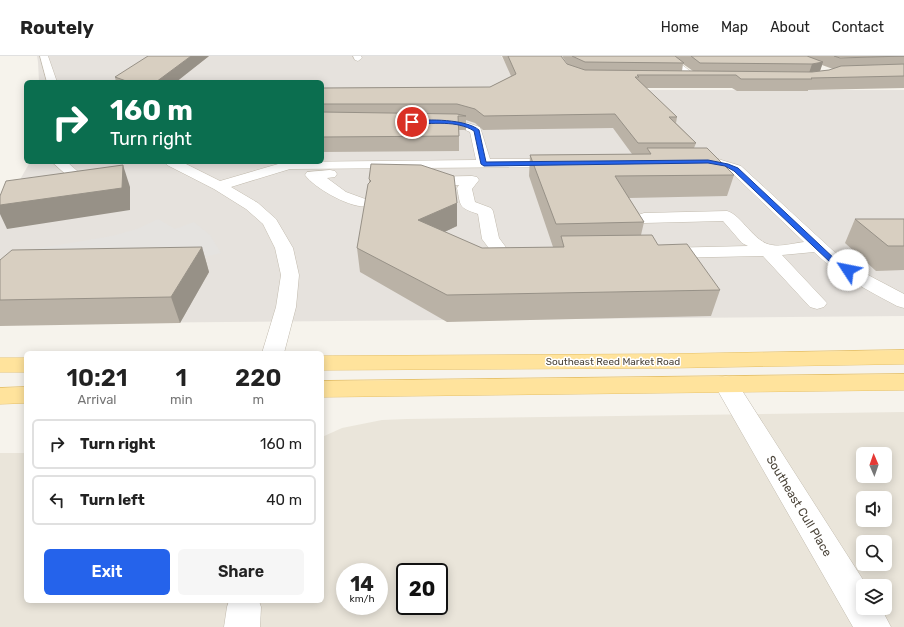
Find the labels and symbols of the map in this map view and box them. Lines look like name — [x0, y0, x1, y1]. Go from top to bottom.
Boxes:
pin — [395, 105, 429, 139]
position arrow — [827, 249, 869, 291]
street label: Southeast Reed Market Road — [546, 356, 680, 368]
north arrow — [856, 447, 892, 483]
street label: Southeast Cull Place — [763, 453, 835, 559]
speed limit sign: 20 — [396, 563, 448, 615]

